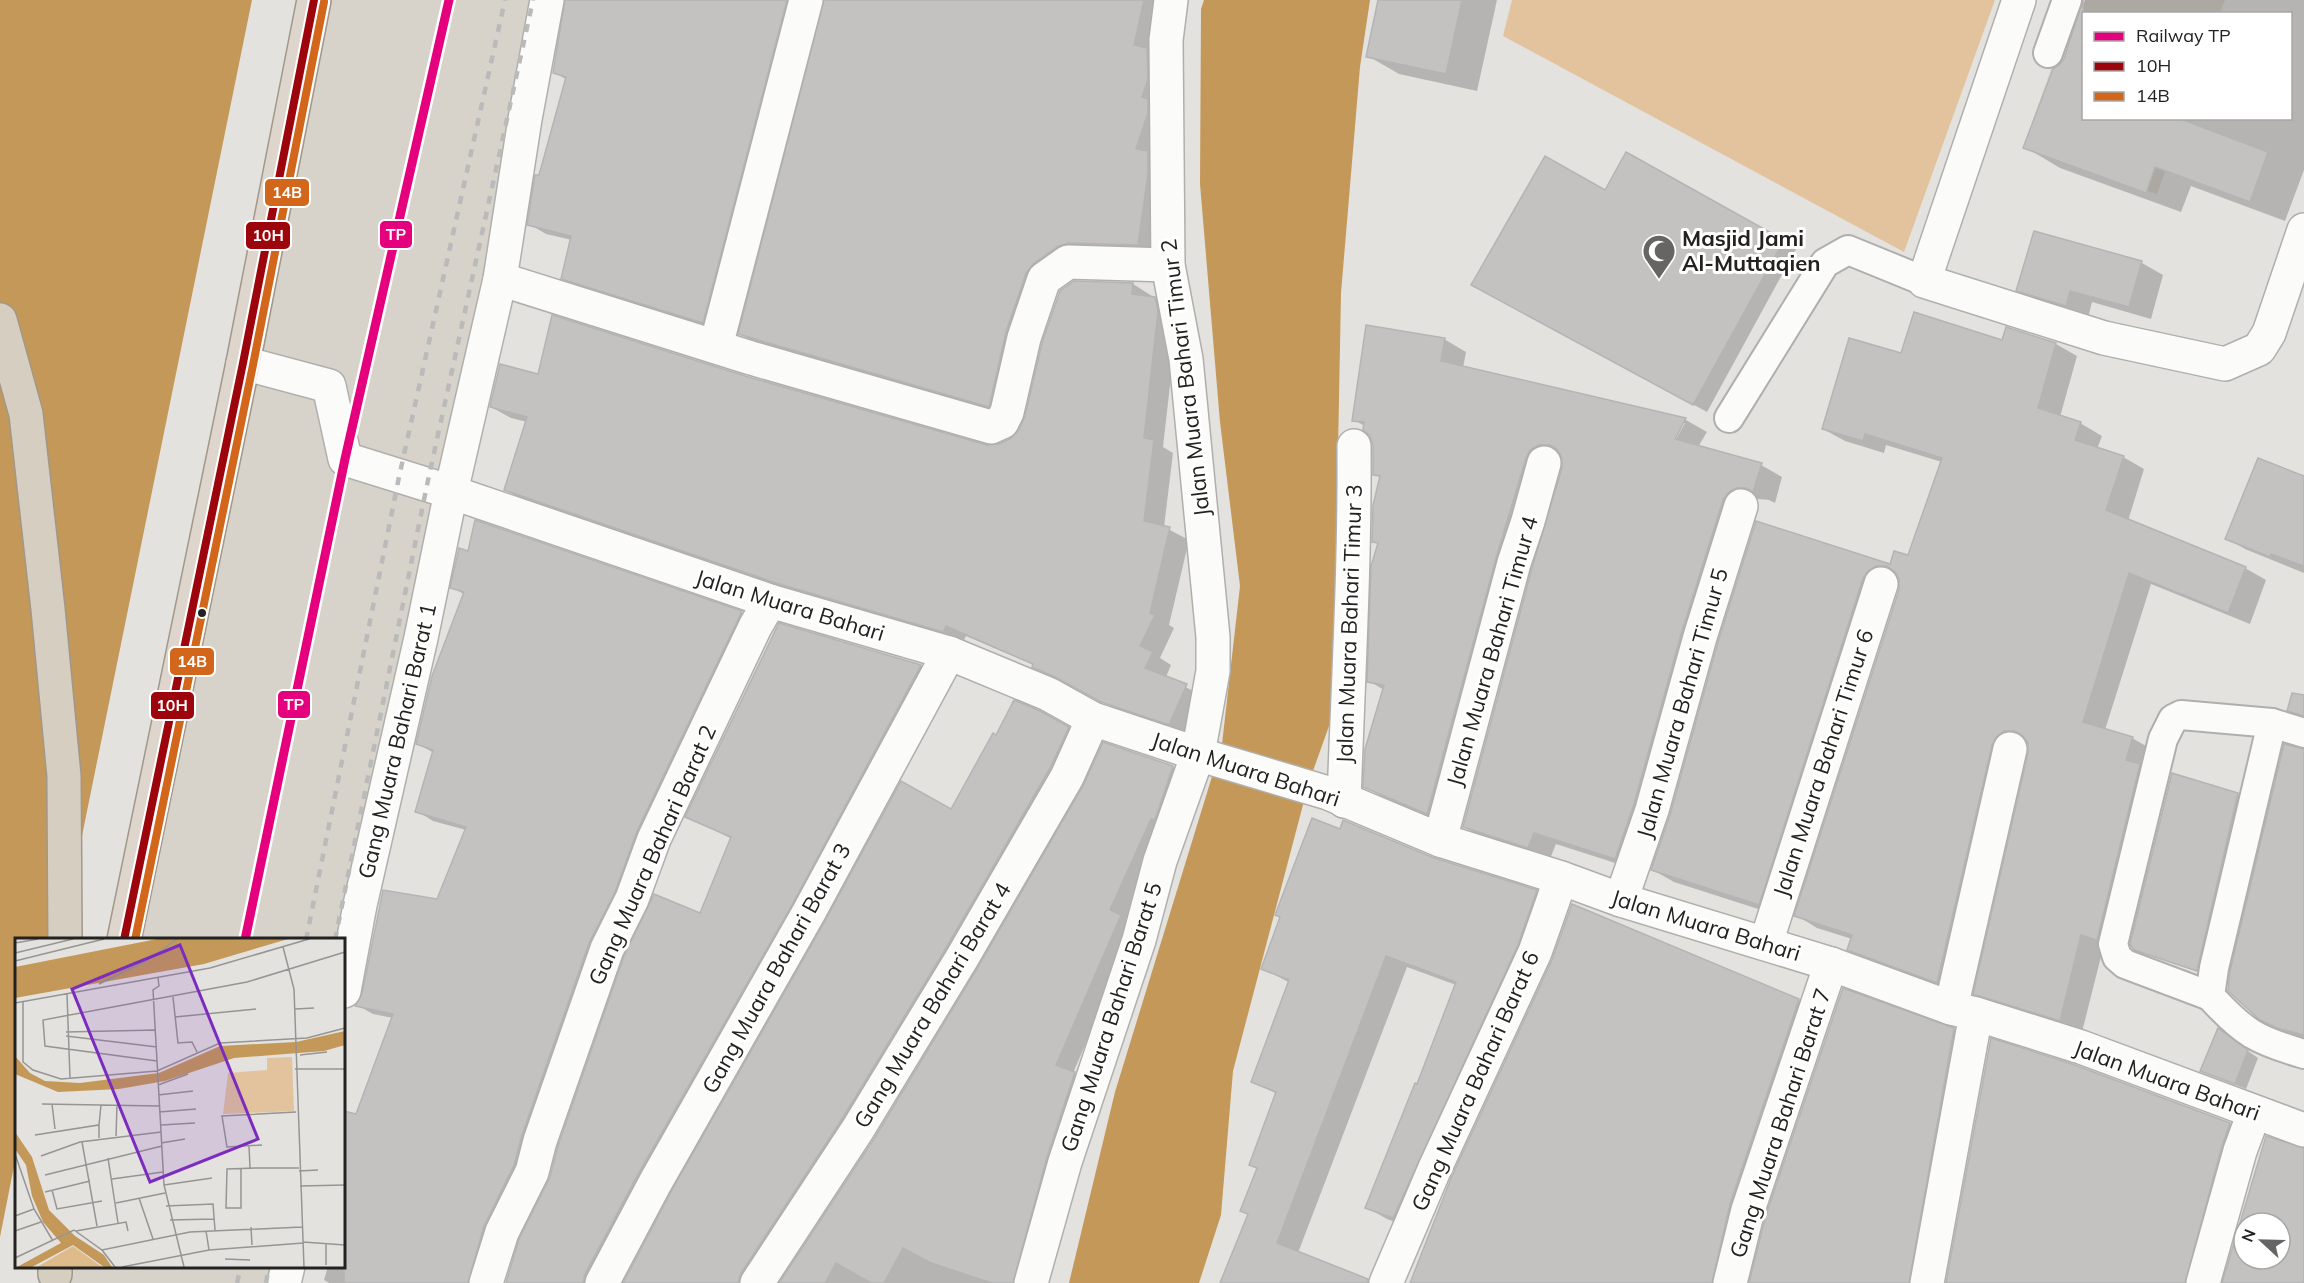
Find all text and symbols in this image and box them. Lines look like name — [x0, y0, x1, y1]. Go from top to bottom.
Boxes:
legend — [2082, 12, 2292, 120]
text: Railway TP — [2136, 24, 2231, 47]
text: 10H — [2136, 54, 2171, 77]
text: 14B — [2136, 84, 2170, 107]
line badge: 14B — [264, 178, 310, 207]
text: 14B — [272, 182, 302, 202]
line badge: TP — [379, 220, 413, 249]
line badge: 10H — [245, 221, 291, 250]
text: TP — [386, 224, 407, 244]
place label: Masjid Jami Al-Muttaqien — [1682, 224, 1821, 277]
text: 10H — [252, 225, 284, 245]
mosque icon: Masjid Jami Al-Muttaqien — [1641, 233, 1677, 280]
street label: Jalan Muara Bahari Timur 2 — [1154, 237, 1216, 519]
street label: Jalan Muara Bahari Timur 3 — [1330, 484, 1368, 764]
street label: Jalan Muara Bahari Timur 4 — [1440, 513, 1544, 789]
street label: Jalan Muara Bahari — [692, 563, 888, 647]
street label: Jalan Muara Bahari Timur 5 — [1630, 565, 1734, 841]
street label: Gang Muara Bahari Barat 1 — [352, 601, 442, 881]
unlabelled marker — [196, 607, 208, 619]
street label: Jalan Muara Bahari Timur 6 — [1766, 626, 1880, 900]
line badge: 14B — [169, 647, 215, 676]
text: 14B — [177, 651, 207, 671]
line badge: TP — [277, 690, 311, 719]
line badge: 10H — [150, 691, 195, 720]
text: TP — [284, 694, 305, 714]
text: 10H — [156, 695, 188, 715]
street label: Gang Muara Bahari Barat 2 — [582, 721, 722, 989]
street label: Jalan Muara Bahari — [1148, 725, 1344, 813]
street label: Gang Muara Bahari Barat 3 — [695, 838, 857, 1098]
street label: Gang Muara Bahari Barat 4 — [847, 877, 1017, 1133]
street label: Gang Muara Bahari Barat 5 — [1054, 879, 1168, 1155]
street label: Jalan Muara Bahari — [1608, 883, 1804, 967]
inset map — [15, 938, 345, 1268]
street label: Gang Muara Bahari Barat 6 — [1405, 947, 1545, 1215]
street label: Gang Muara Bahari Barat 7 — [1723, 985, 1837, 1261]
street label: Jalan Muara Bahari — [2070, 1033, 2264, 1127]
north arrow — [2232, 1211, 2292, 1271]
text: N — [2237, 1226, 2260, 1245]

